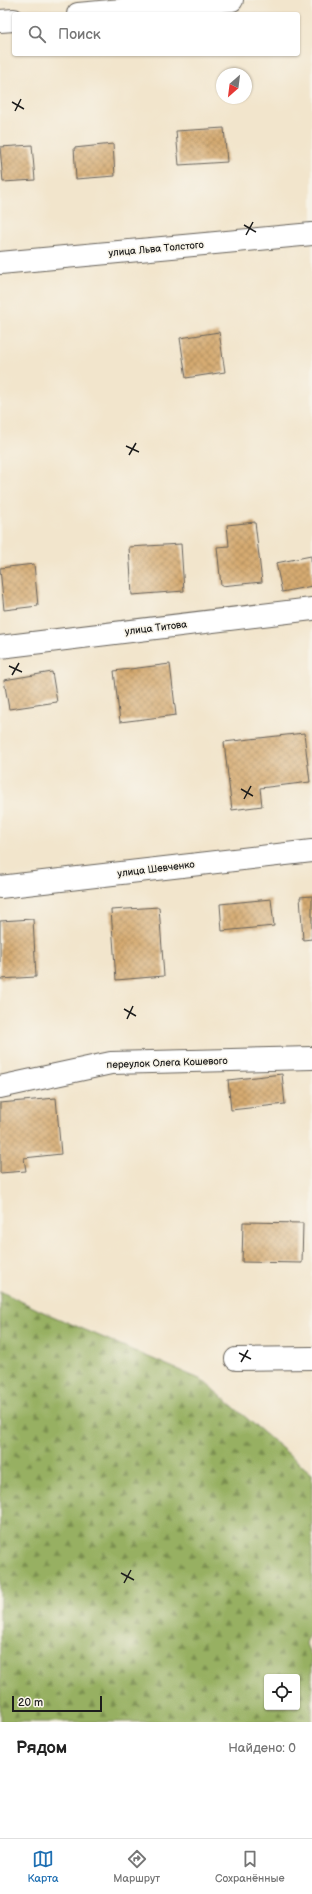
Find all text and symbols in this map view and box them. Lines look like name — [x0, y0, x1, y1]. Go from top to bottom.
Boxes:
search box — [12, 12, 300, 56]
icon: search — [26, 23, 48, 45]
text: Поиск — [58, 25, 101, 44]
north arrow — [216, 68, 252, 104]
street label: улица Льва Толстого — [108, 239, 204, 259]
street label: улица Титова — [124, 618, 188, 638]
street label: улица Шевченко — [117, 858, 195, 880]
street label: переулок Олега Кошевого — [106, 1055, 228, 1071]
map controls — [264, 1674, 300, 1710]
button: locate — [264, 1674, 300, 1710]
scale bar — [12, 1694, 102, 1713]
text: 20 m — [18, 1696, 43, 1709]
text: Рядом — [16, 1738, 67, 1758]
text: Найдено: 0 — [228, 1740, 296, 1756]
tab: Карта — [27, 1848, 58, 1885]
tab: Маршрут — [113, 1848, 160, 1885]
tab: Сохранённые — [215, 1848, 285, 1885]

